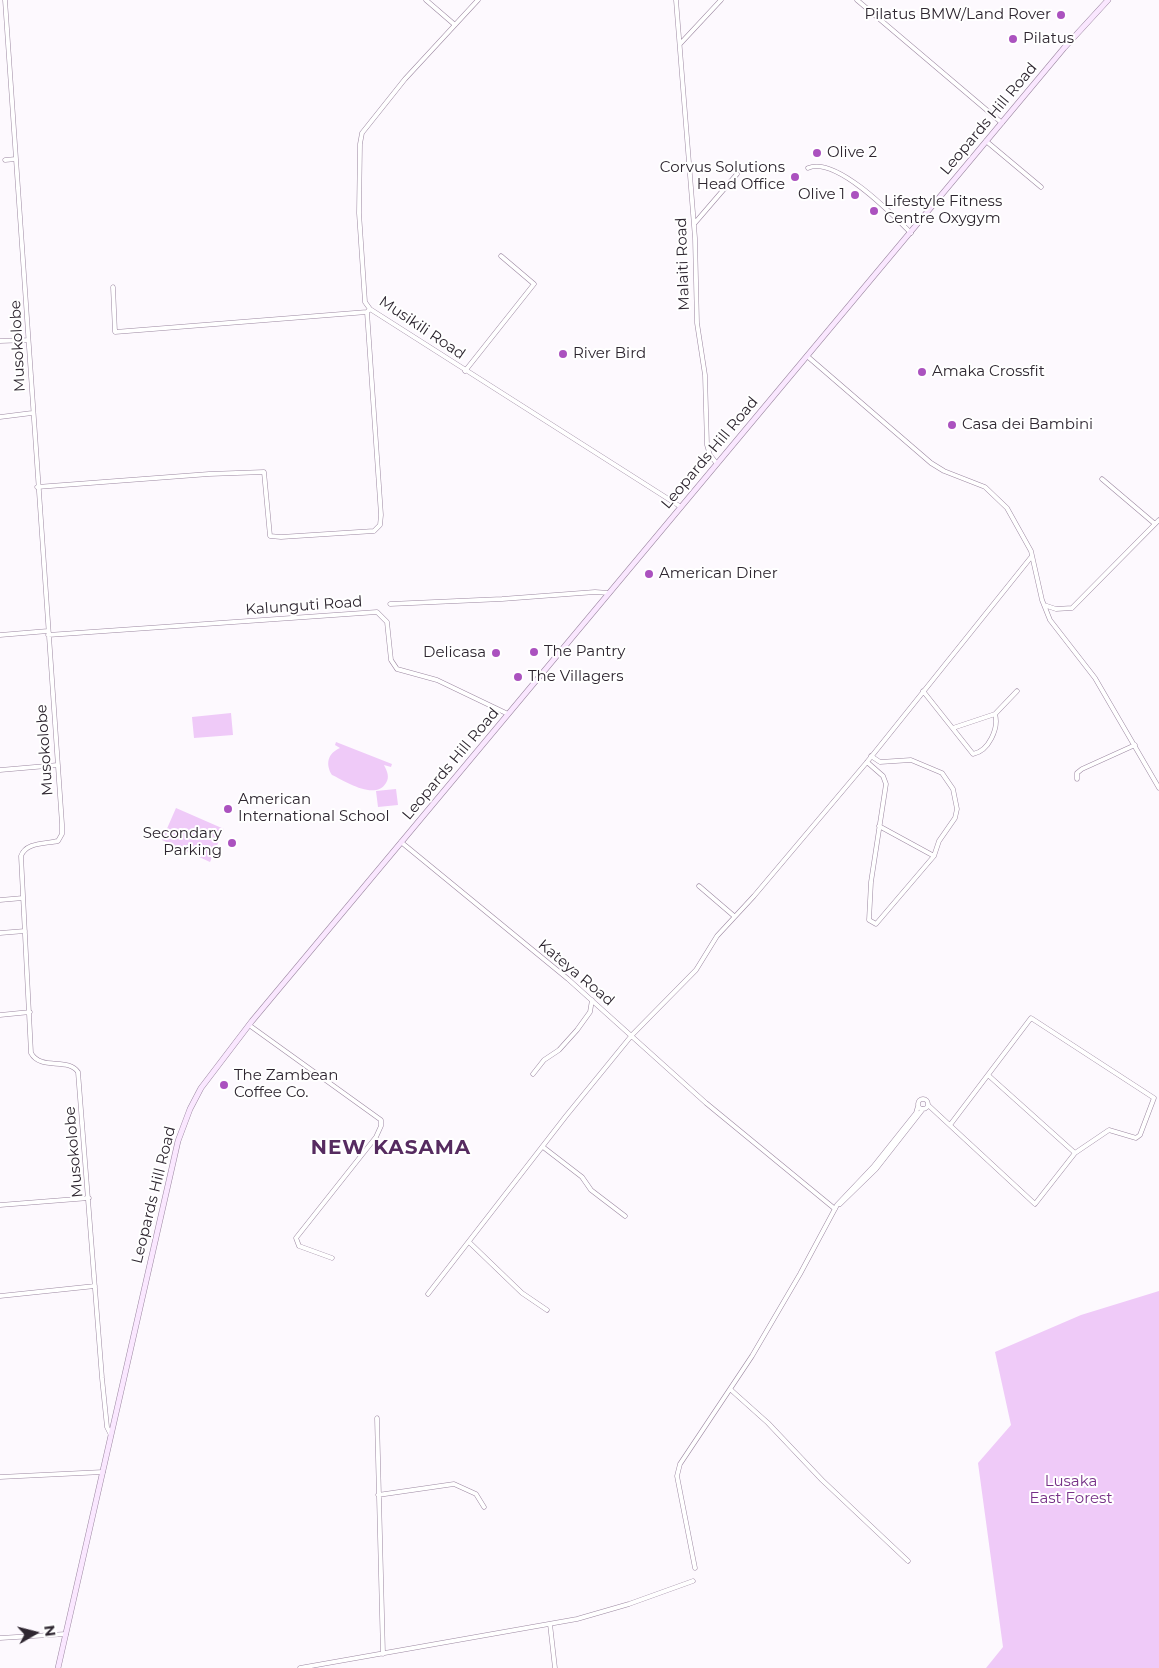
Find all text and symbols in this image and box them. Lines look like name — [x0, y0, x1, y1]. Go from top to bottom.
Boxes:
place label: Pilatus BMW/Land Rover — [864, 6, 1051, 24]
marker: Pilatus BMW/Land Rover — [1055, 9, 1067, 21]
place label: Pilatus — [1023, 30, 1074, 48]
marker: Pilatus — [1007, 33, 1019, 45]
street label: Leopards Hill Road — [937, 59, 1041, 179]
place label: Olive 2 — [827, 144, 877, 162]
marker: Olive 2 — [811, 147, 823, 159]
place label: Corvus Solutions Head Office — [660, 159, 785, 194]
marker: Corvus Solutions Head Office — [789, 171, 801, 183]
place label: Olive 1 — [798, 186, 845, 204]
marker: Olive 1 — [849, 189, 861, 201]
place label: Lifestyle Fitness Centre Oxygym — [884, 193, 1002, 228]
marker: Lifestyle Fitness Centre Oxygym — [868, 205, 880, 217]
street label: Malaiti Road — [672, 217, 694, 311]
street label: Musikili Road — [376, 293, 468, 363]
street label: Musokolobe — [7, 300, 29, 392]
place label: River Bird — [573, 345, 646, 363]
marker: River Bird — [557, 348, 569, 360]
place label: Amaka Crossfit — [932, 363, 1045, 381]
marker: Amaka Crossfit — [916, 366, 928, 378]
street label: Leopards Hill Road — [658, 393, 762, 513]
place label: Casa dei Bambini — [962, 416, 1093, 434]
marker: Casa dei Bambini — [946, 419, 958, 431]
place label: American Diner — [659, 565, 778, 583]
marker: American Diner — [643, 568, 655, 580]
street label: Kalunguti Road — [245, 593, 363, 619]
place label: The Pantry — [544, 643, 625, 661]
place label: Delicasa — [423, 644, 486, 662]
marker: The Pantry — [528, 646, 540, 658]
marker: Delicasa — [490, 647, 502, 659]
place label: The Villagers — [528, 668, 624, 686]
marker: The Villagers — [512, 671, 524, 683]
street label: Musokolobe — [33, 704, 57, 796]
street label: Leopards Hill Road — [399, 704, 503, 824]
place label: American International School — [238, 791, 389, 826]
marker: American International School — [222, 803, 234, 815]
place label: Secondary Parking — [143, 825, 222, 860]
marker: Secondary Parking — [226, 837, 238, 849]
street label: Kateya Road — [534, 936, 618, 1010]
place label: The Zambean Coffee Co. — [234, 1067, 338, 1102]
marker: The Zambean Coffee Co. — [218, 1079, 230, 1091]
street label: Musokolobe — [61, 1105, 87, 1199]
street label: Leopards Hill Road — [128, 1124, 180, 1266]
district label: NEW KASAMA — [310, 1136, 472, 1160]
park label: Lusaka East Forest — [1029, 1473, 1113, 1508]
north arrow — [10, 1608, 60, 1658]
text: N — [40, 1624, 60, 1638]

